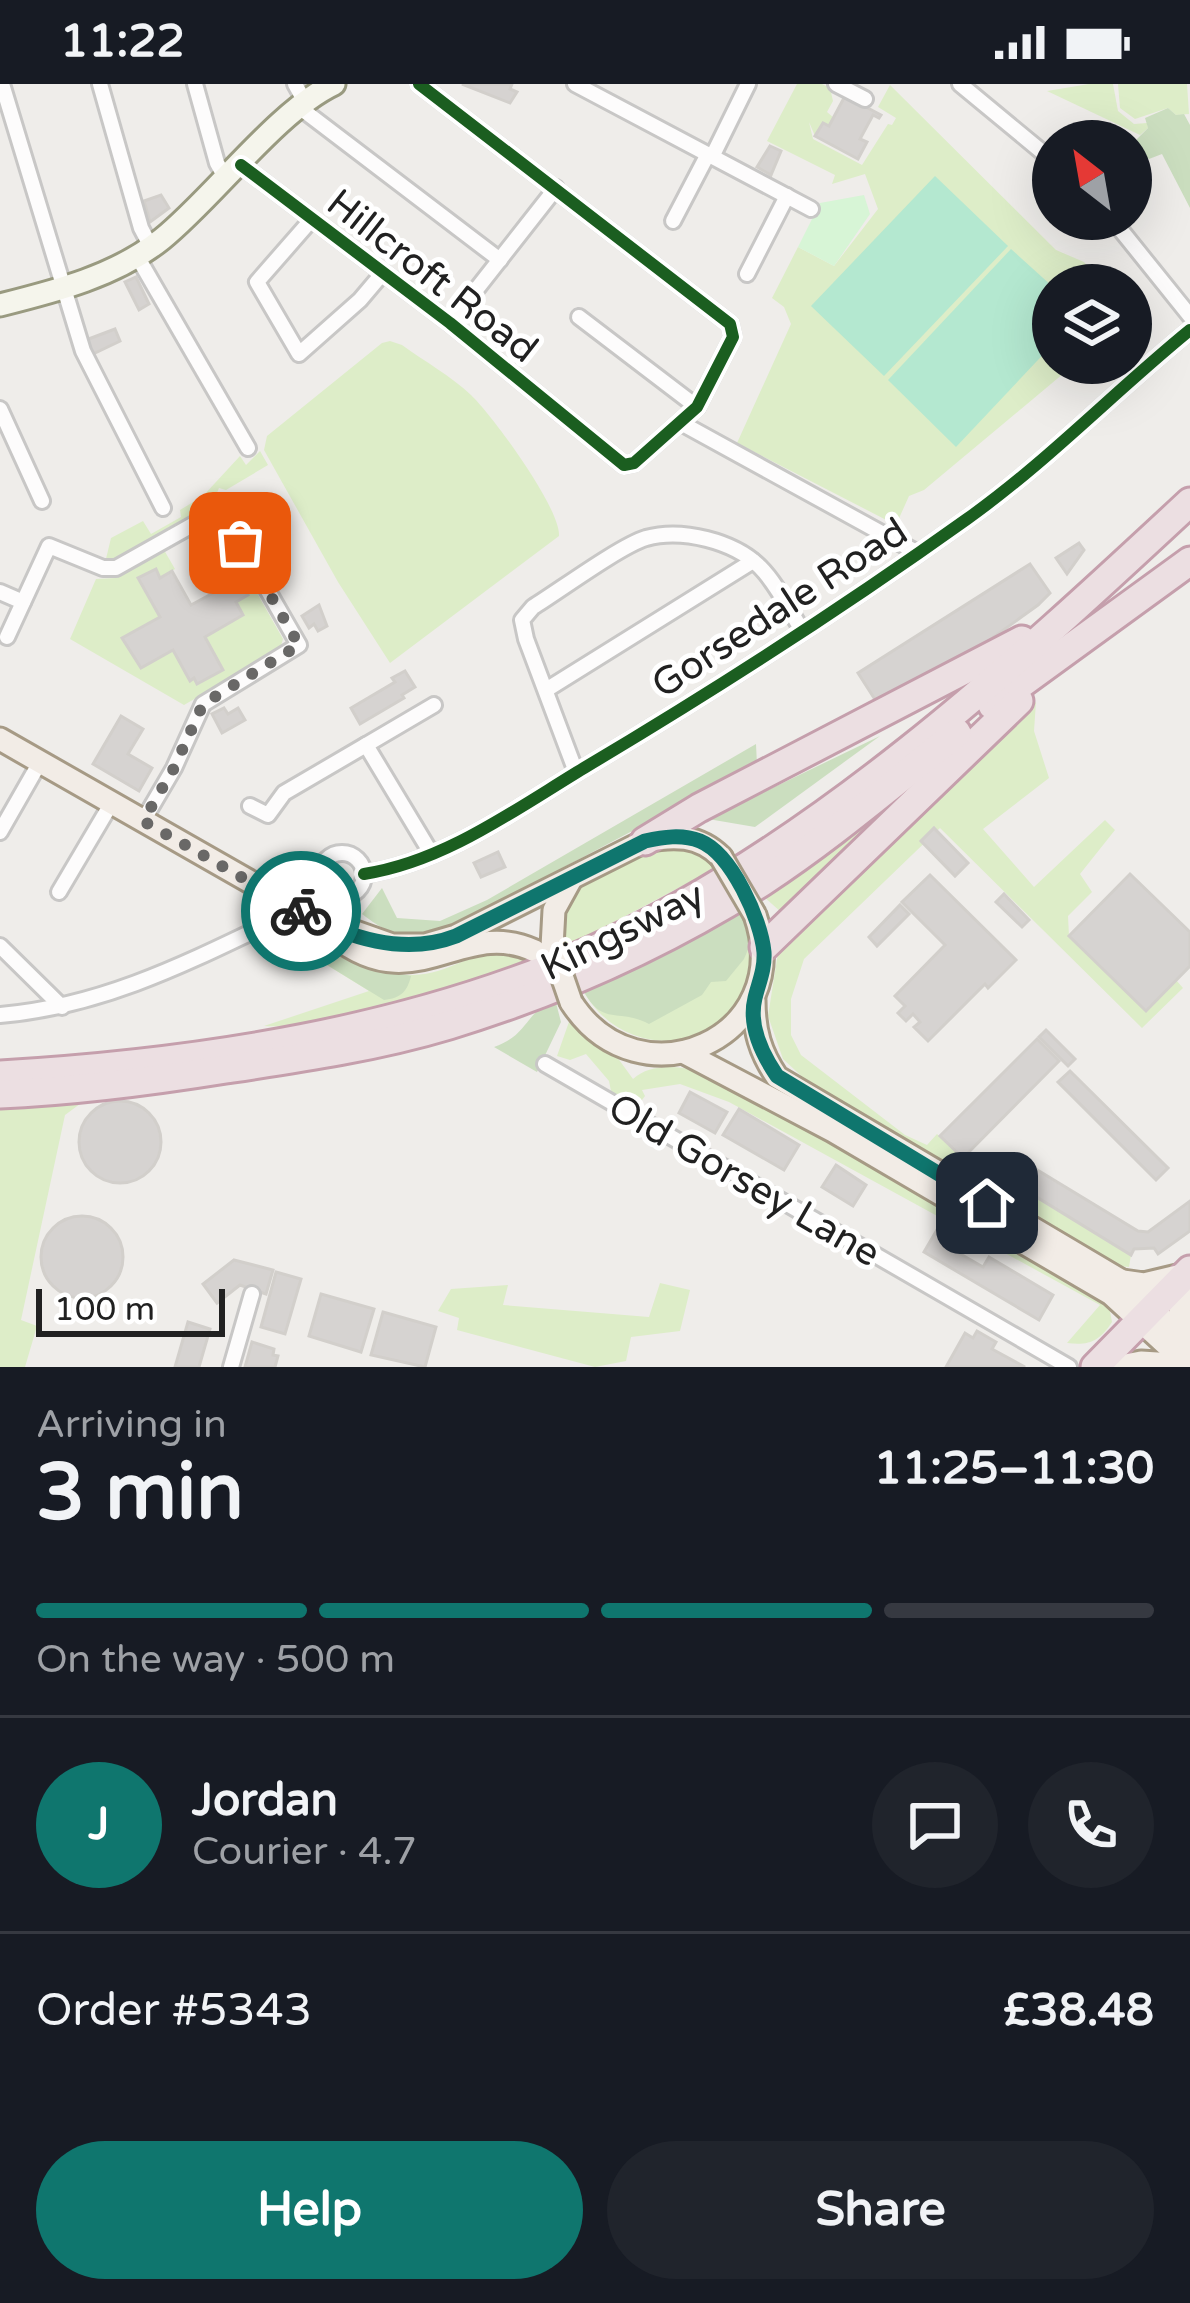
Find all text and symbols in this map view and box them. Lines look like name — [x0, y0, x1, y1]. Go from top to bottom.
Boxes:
text: 11:22 — [60, 15, 185, 69]
north arrow — [1032, 120, 1152, 240]
map controls — [1032, 120, 1152, 384]
street label: Hillcroft Road — [317, 179, 547, 373]
button: layers — [1032, 264, 1152, 384]
pin — [189, 492, 291, 594]
street label: Gorsedale Road — [643, 508, 917, 708]
icon: bag — [207, 510, 273, 576]
courier — [241, 851, 361, 971]
street label: Kingsway — [533, 872, 712, 991]
icon: bike — [268, 878, 334, 944]
street label: Old Gorsey Lane — [600, 1083, 888, 1277]
pin — [936, 1152, 1038, 1254]
icon: home — [954, 1170, 1020, 1236]
scale bar — [36, 1283, 225, 1336]
text: 100 m — [54, 1290, 155, 1329]
text: Arriving in — [36, 1401, 227, 1448]
text: 11:25–11:30 — [874, 1442, 1154, 1496]
text: 3 min — [36, 1446, 244, 1540]
text: On the way · 500 m — [36, 1636, 395, 1683]
button: chat — [872, 1762, 998, 1888]
button: phone — [1028, 1762, 1154, 1888]
text: Jordan — [192, 1774, 338, 1828]
text: J — [89, 1798, 109, 1852]
text: Courier · 4.7 — [192, 1828, 417, 1875]
text: Order #5343 — [36, 1984, 312, 2038]
text: £38.48 — [1003, 1984, 1154, 2038]
button: Help — [36, 2141, 583, 2279]
button: Share — [607, 2141, 1154, 2279]

